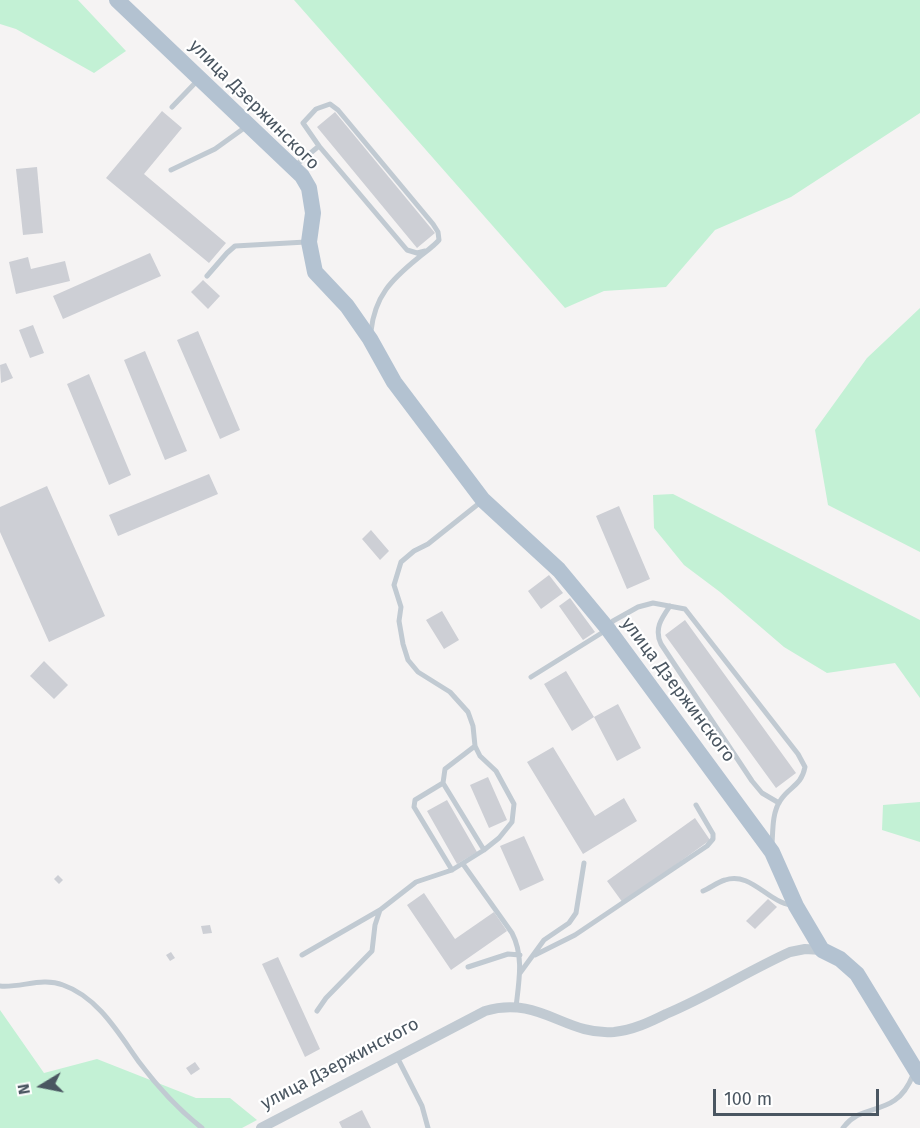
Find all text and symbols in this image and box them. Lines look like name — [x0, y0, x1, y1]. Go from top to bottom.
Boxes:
street label: улица Дзержинского — [184, 35, 324, 175]
street label: улица Дзержинского — [617, 613, 739, 767]
street label: улица Дзержинского — [257, 1013, 423, 1115]
north arrow — [12, 1056, 72, 1116]
scale bar — [716, 1077, 882, 1115]
text: N — [14, 1082, 34, 1096]
text: 100 m — [724, 1088, 772, 1110]

